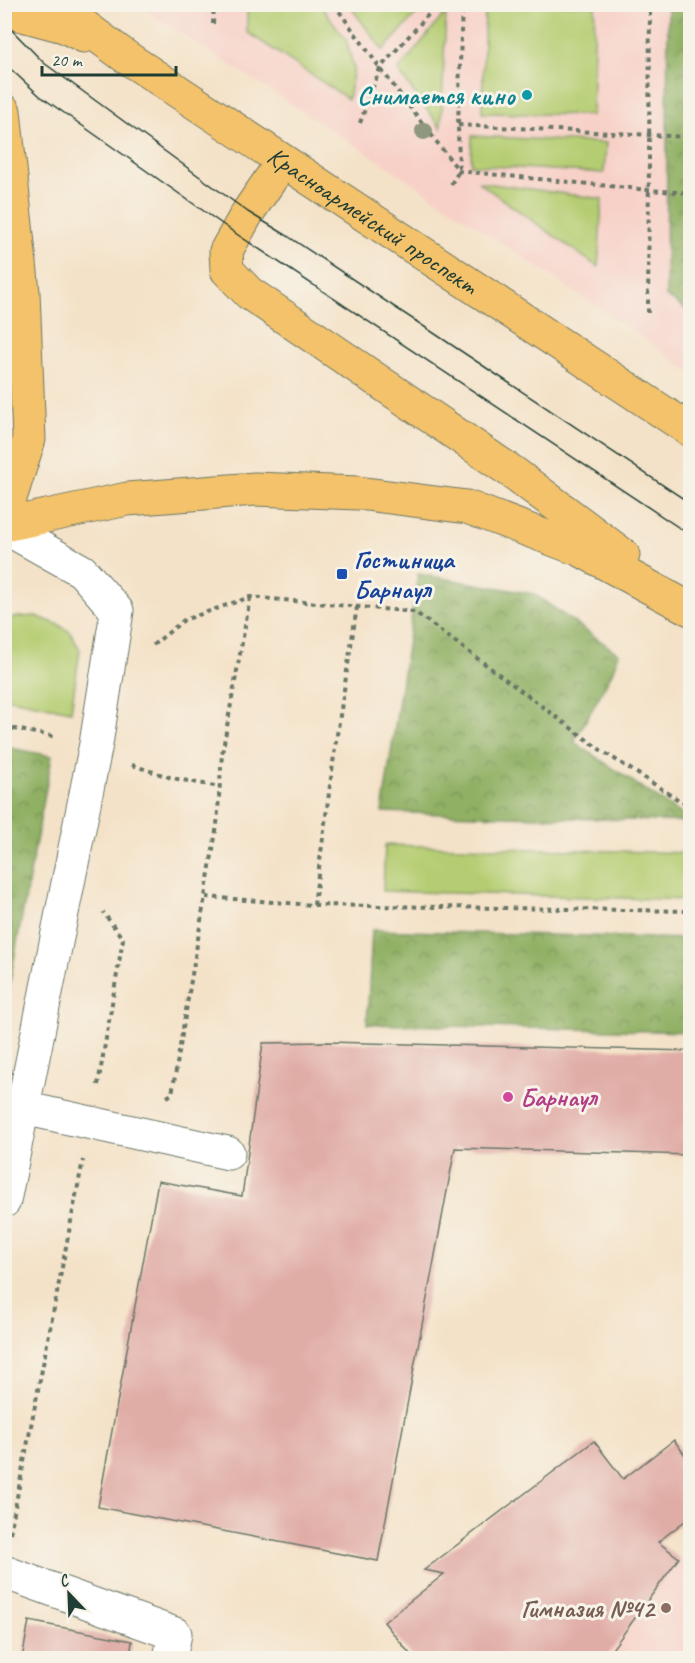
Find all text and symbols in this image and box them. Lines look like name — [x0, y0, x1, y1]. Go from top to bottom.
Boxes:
scale bar — [42, 39, 176, 77]
text: 20 m — [51, 49, 84, 71]
place label: Снимается кино — [357, 79, 517, 112]
marker: Снимается кино — [520, 88, 534, 102]
street label: Красноармейский проспект — [261, 139, 486, 303]
place label: Гостиница Барнаул — [354, 543, 456, 606]
marker: Гостиница Барнаул — [335, 567, 349, 581]
place label: Барнаул — [520, 1081, 599, 1114]
marker: Барнаул — [501, 1090, 515, 1104]
north arrow — [39, 1564, 99, 1624]
text: С — [56, 1570, 73, 1592]
place label: Гимназия №42 — [521, 1592, 656, 1625]
marker: Гимназия №42 — [659, 1601, 673, 1615]

